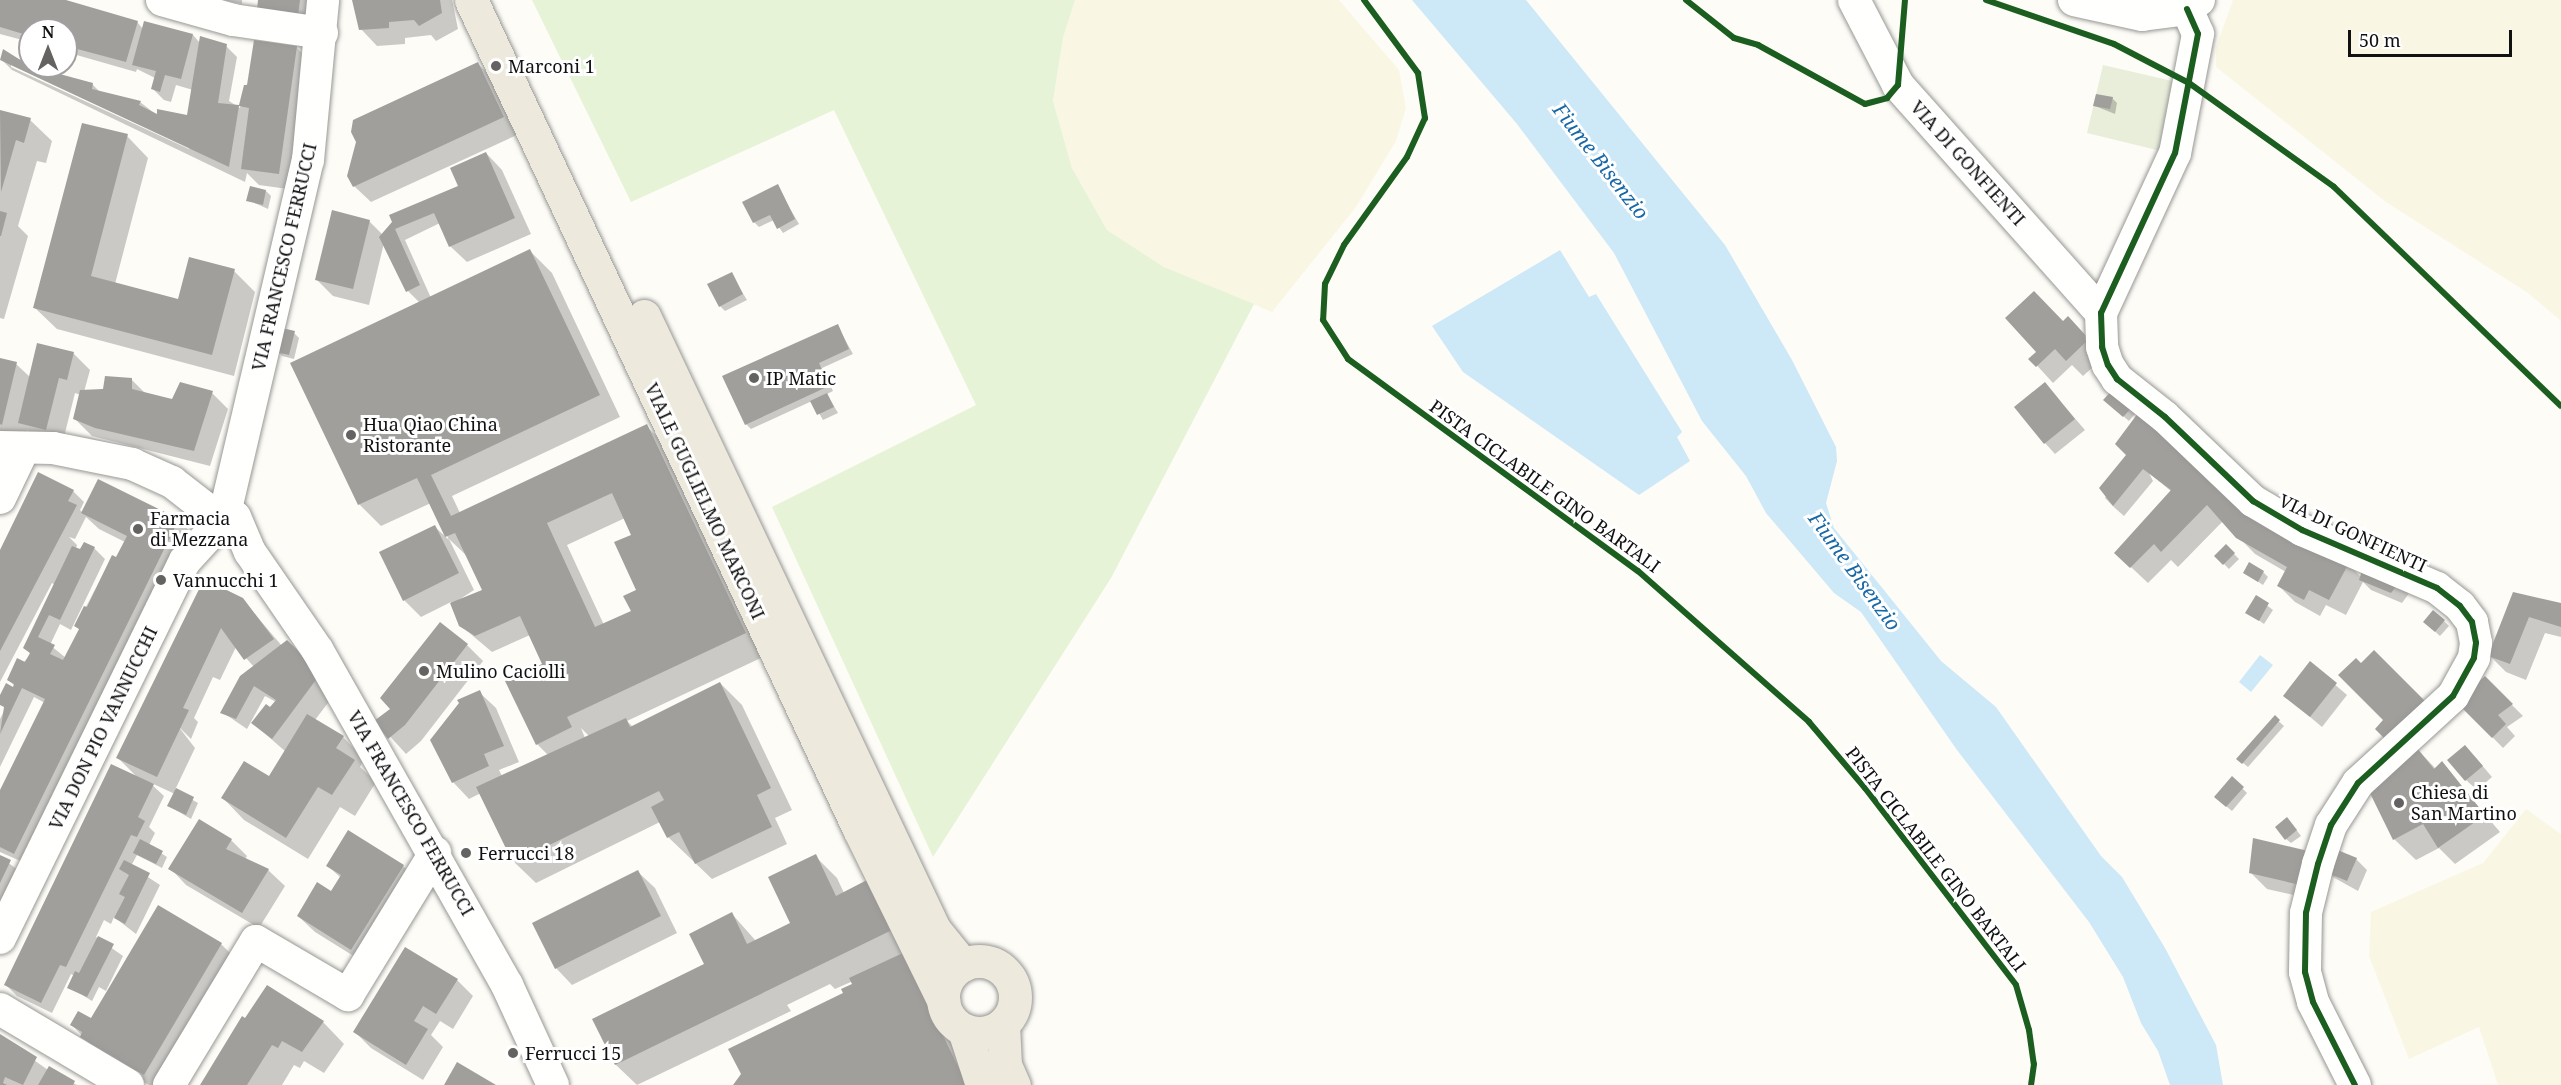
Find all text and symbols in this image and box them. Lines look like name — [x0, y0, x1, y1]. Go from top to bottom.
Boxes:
north arrow — [18, 18, 78, 78]
scale bar — [2351, 18, 2514, 56]
text: N — [42, 21, 54, 43]
text: 50 m — [2359, 28, 2401, 52]
place label: Marconi 1 — [508, 55, 595, 77]
marker: Marconi 1 — [489, 59, 503, 73]
street label: VIA DI GONFIENTI — [1906, 96, 2030, 230]
water label: Fiume Bisenzio — [1548, 98, 1654, 224]
street label: VIA FRANCESCO FERRUCCI — [247, 141, 321, 373]
place label: IP Matic — [766, 367, 836, 389]
marker: IP Matic — [747, 371, 761, 385]
street label: VIALE GUGLIELMO MARCONI — [641, 379, 769, 623]
street label: PISTA CICLABILE GINO BARTALI — [1426, 395, 1664, 577]
place label: Hua Qiao China Ristorante — [363, 414, 498, 456]
marker: Hua Qiao China Ristorante — [344, 428, 358, 442]
street label: VIA DI GONFIENTI — [2276, 489, 2430, 577]
water label: Fiume Bisenzio — [1804, 507, 1906, 635]
place label: Farmacia di Mezzana — [150, 508, 248, 550]
marker: Farmacia di Mezzana — [131, 522, 145, 536]
place label: Vannucchi 1 — [173, 569, 278, 591]
marker: Vannucchi 1 — [154, 573, 168, 587]
street label: VIA DON PIO VANNUCCHI — [44, 623, 162, 833]
place label: Mulino Caciolli — [436, 660, 565, 682]
marker: Mulino Caciolli — [417, 664, 431, 678]
street label: VIA FRANCESCO FERRUCCI — [343, 707, 479, 919]
street label: PISTA CICLABILE GINO BARTALI — [1841, 742, 2031, 976]
place label: Chiesa di San Martino — [2411, 782, 2517, 824]
marker: Chiesa di San Martino — [2392, 796, 2406, 810]
place label: Ferrucci 18 — [478, 842, 574, 864]
marker: Ferrucci 18 — [459, 846, 473, 860]
place label: Ferrucci 15 — [525, 1042, 621, 1064]
marker: Ferrucci 15 — [506, 1046, 520, 1060]

